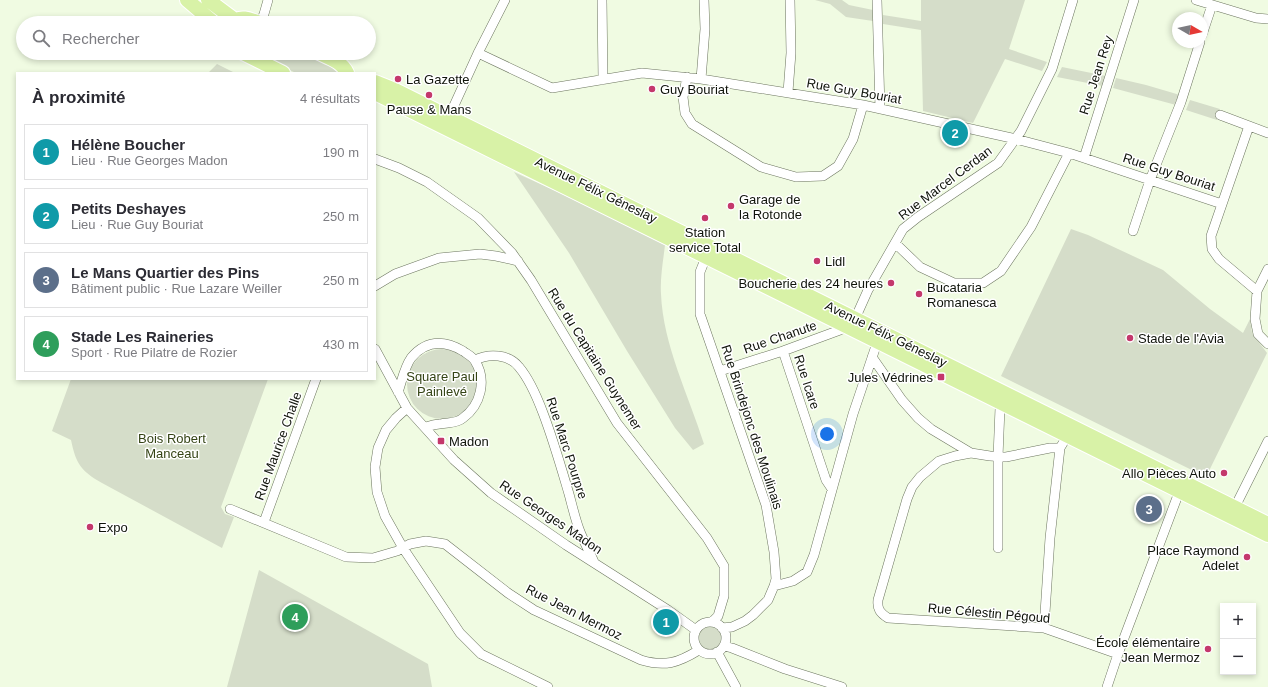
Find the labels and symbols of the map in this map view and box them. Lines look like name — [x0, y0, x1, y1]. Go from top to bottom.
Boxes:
north arrow — [1172, 12, 1208, 48]
street label: Rue Jean Rey — [1076, 33, 1116, 116]
place label: La Gazette — [406, 72, 470, 87]
marker: La Gazette — [393, 74, 403, 84]
street label: Rue Guy Bouriat — [805, 75, 903, 107]
place label: Guy Bouriat — [660, 82, 729, 97]
marker: Guy Bouriat — [647, 84, 657, 94]
marker: Pause & Mans — [424, 90, 434, 100]
place label: Pause & Mans — [387, 102, 472, 117]
pin: 2 — [942, 118, 968, 148]
street label: Rue Marcel Cerdan — [895, 143, 995, 223]
street label: Rue Guy Bouriat — [1121, 150, 1217, 194]
street label: Avenue Félix Géneslay — [533, 154, 660, 226]
place label: Garage de la Rotonde — [739, 192, 802, 222]
marker: Garage de la Rotonde — [726, 201, 736, 211]
marker: Station service Total — [700, 213, 710, 223]
place label: Station service Total — [669, 225, 741, 255]
place label: Lidl — [825, 254, 845, 269]
marker: Lidl — [812, 256, 822, 266]
place label: Boucherie des 24 heures — [738, 276, 883, 291]
marker: Boucherie des 24 heures — [886, 278, 896, 288]
place label: Bucataria Romanesca — [927, 280, 997, 310]
street label: Rue du Capitaine Guynemer — [545, 285, 645, 433]
marker: Bucataria Romanesca — [914, 289, 924, 299]
street label: Avenue Félix Géneslay — [823, 298, 950, 370]
street label: Rue Chanute — [741, 317, 819, 357]
place label: Stade de l'Avia — [1138, 331, 1225, 346]
marker: Stade de l'Avia — [1125, 333, 1135, 343]
street label: Rue Brindejonc des Moulinais — [718, 343, 786, 512]
street label: Rue Icare — [791, 353, 823, 411]
park label: Square Paul Painlevé — [406, 369, 478, 399]
place label: Jules Védrines — [848, 370, 933, 385]
marker: Jules Védrines — [936, 372, 946, 382]
street label: Rue Maurice Challe — [251, 390, 305, 502]
street label: Rue Marc Pourpre — [543, 395, 591, 501]
your location — [817, 424, 837, 444]
park label: Bois Robert Manceau — [138, 431, 206, 461]
place label: Madon — [449, 434, 489, 449]
marker: Madon — [436, 436, 446, 446]
place label: Allo Pièces Auto — [1122, 466, 1216, 481]
marker: Allo Pièces Auto — [1219, 468, 1229, 478]
street label: Rue Georges Madon — [497, 477, 605, 557]
pin: 3 — [1136, 494, 1162, 524]
place label: Expo — [98, 520, 128, 535]
marker: Expo — [85, 522, 95, 532]
place label: Place Raymond Adelet — [1147, 543, 1239, 573]
marker: Place Raymond Adelet — [1242, 552, 1252, 562]
street label: Rue Jean Mermoz — [523, 581, 625, 643]
street label: Rue Célestin Pégoud — [927, 600, 1051, 626]
pin: 4 — [282, 602, 308, 632]
pin: 1 — [653, 607, 679, 637]
place label: École élémentaire Jean Mermoz — [1096, 635, 1200, 665]
marker: École élémentaire Jean Mermoz — [1203, 644, 1213, 654]

